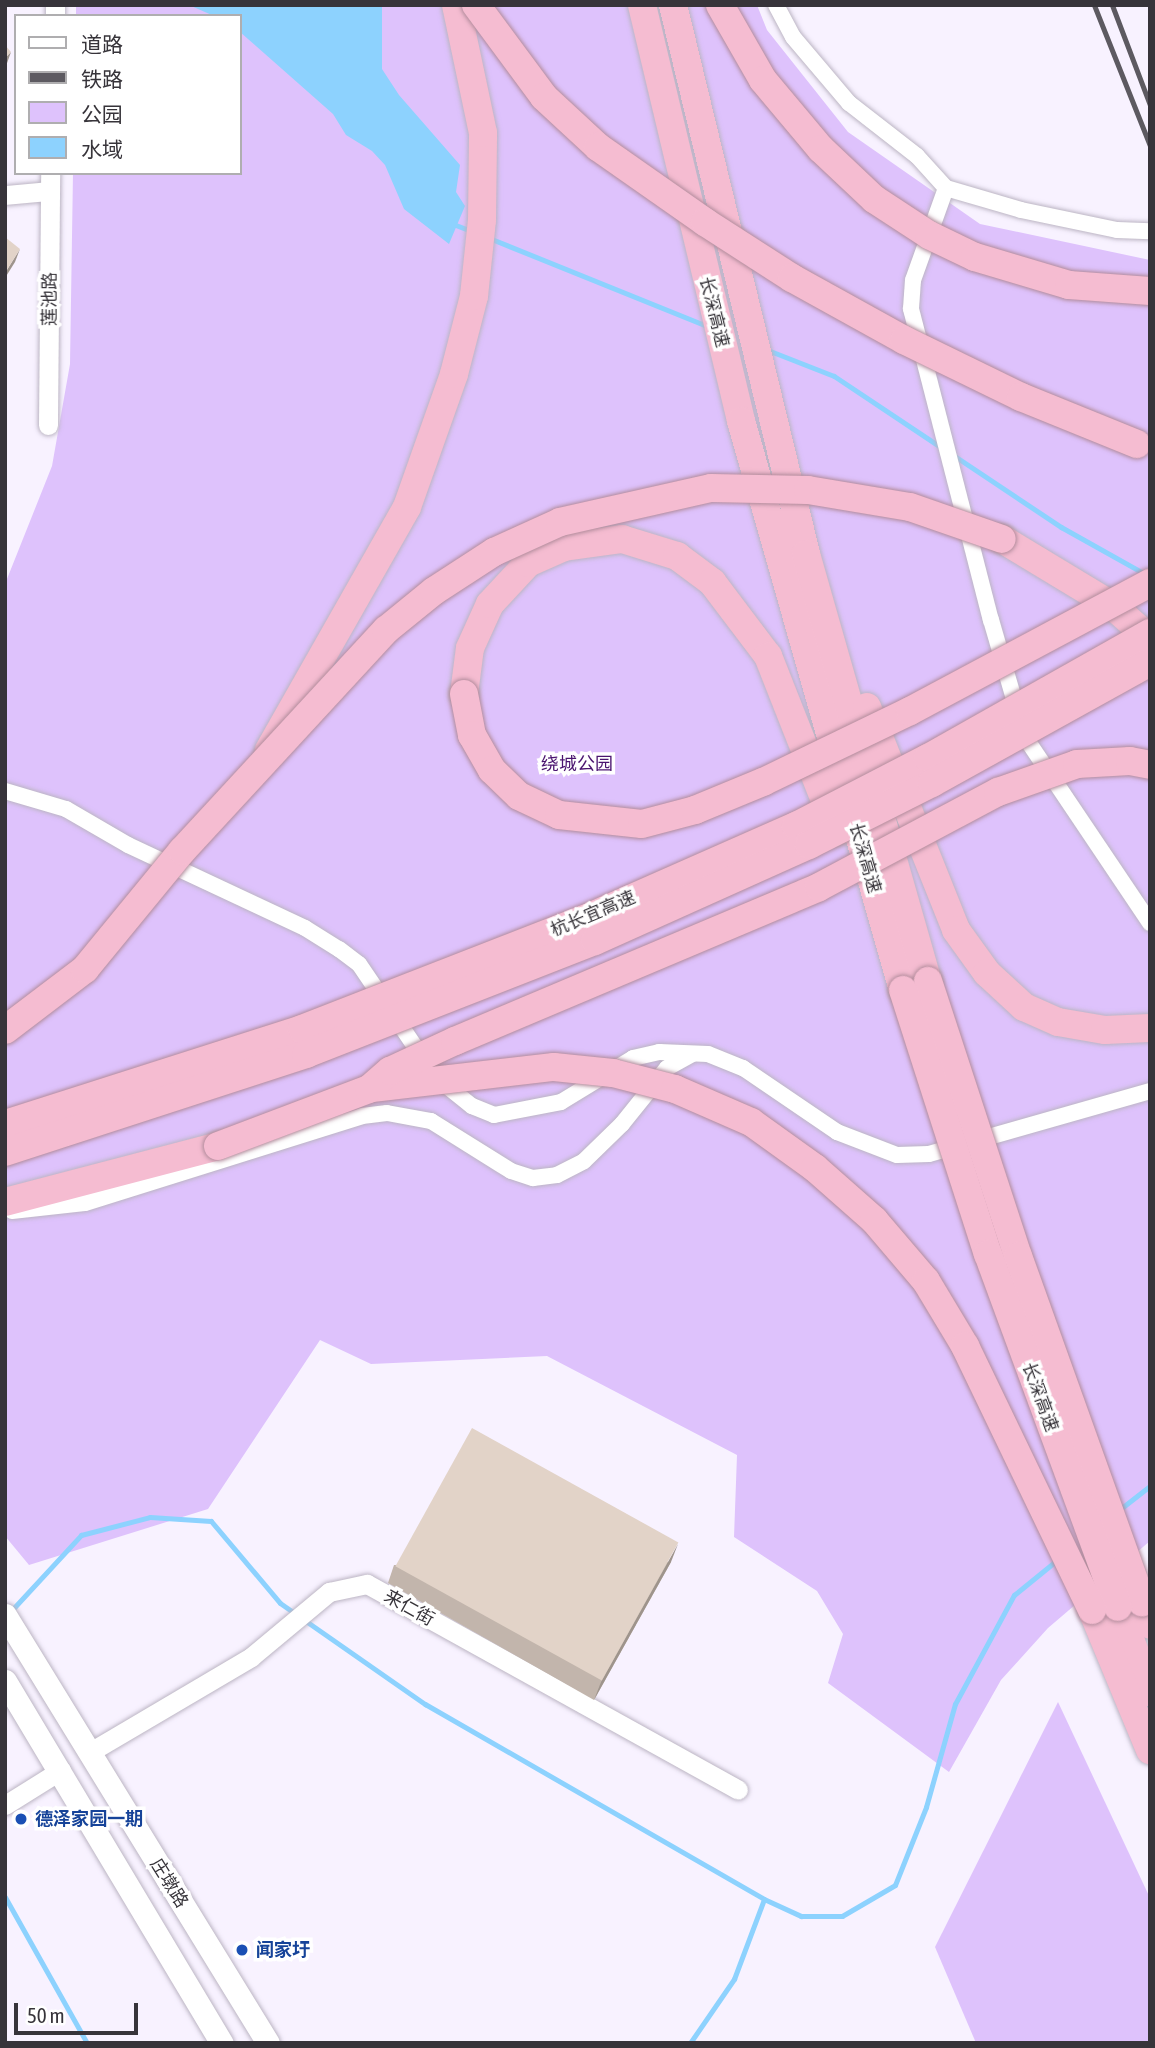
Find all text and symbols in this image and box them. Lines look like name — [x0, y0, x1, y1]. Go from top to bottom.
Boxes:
legend — [14, 14, 242, 175]
text: 道路 — [81, 32, 123, 56]
text: 铁路 — [81, 67, 123, 91]
text: 公园 — [81, 102, 123, 126]
text: 水域 — [81, 137, 123, 161]
street label: 莲池路 — [39, 272, 61, 326]
street label: 长深高速 — [695, 274, 733, 350]
park label: 绕城公园 — [541, 753, 613, 775]
street label: 长深高速 — [845, 820, 885, 896]
street label: 杭长宜高速 — [547, 886, 639, 942]
street label: 长深高速 — [1018, 1359, 1062, 1435]
street label: 来仁街 — [380, 1585, 438, 1631]
place label: 德泽家园一期 — [35, 1808, 143, 1830]
marker: 德泽家园一期 — [13, 1811, 29, 1827]
street label: 庄墩路 — [146, 1854, 192, 1912]
place label: 闻家圩 — [256, 1939, 310, 1961]
marker: 闻家圩 — [234, 1942, 250, 1958]
scale bar — [18, 1988, 142, 2032]
text: 50 m — [27, 2003, 65, 2027]

